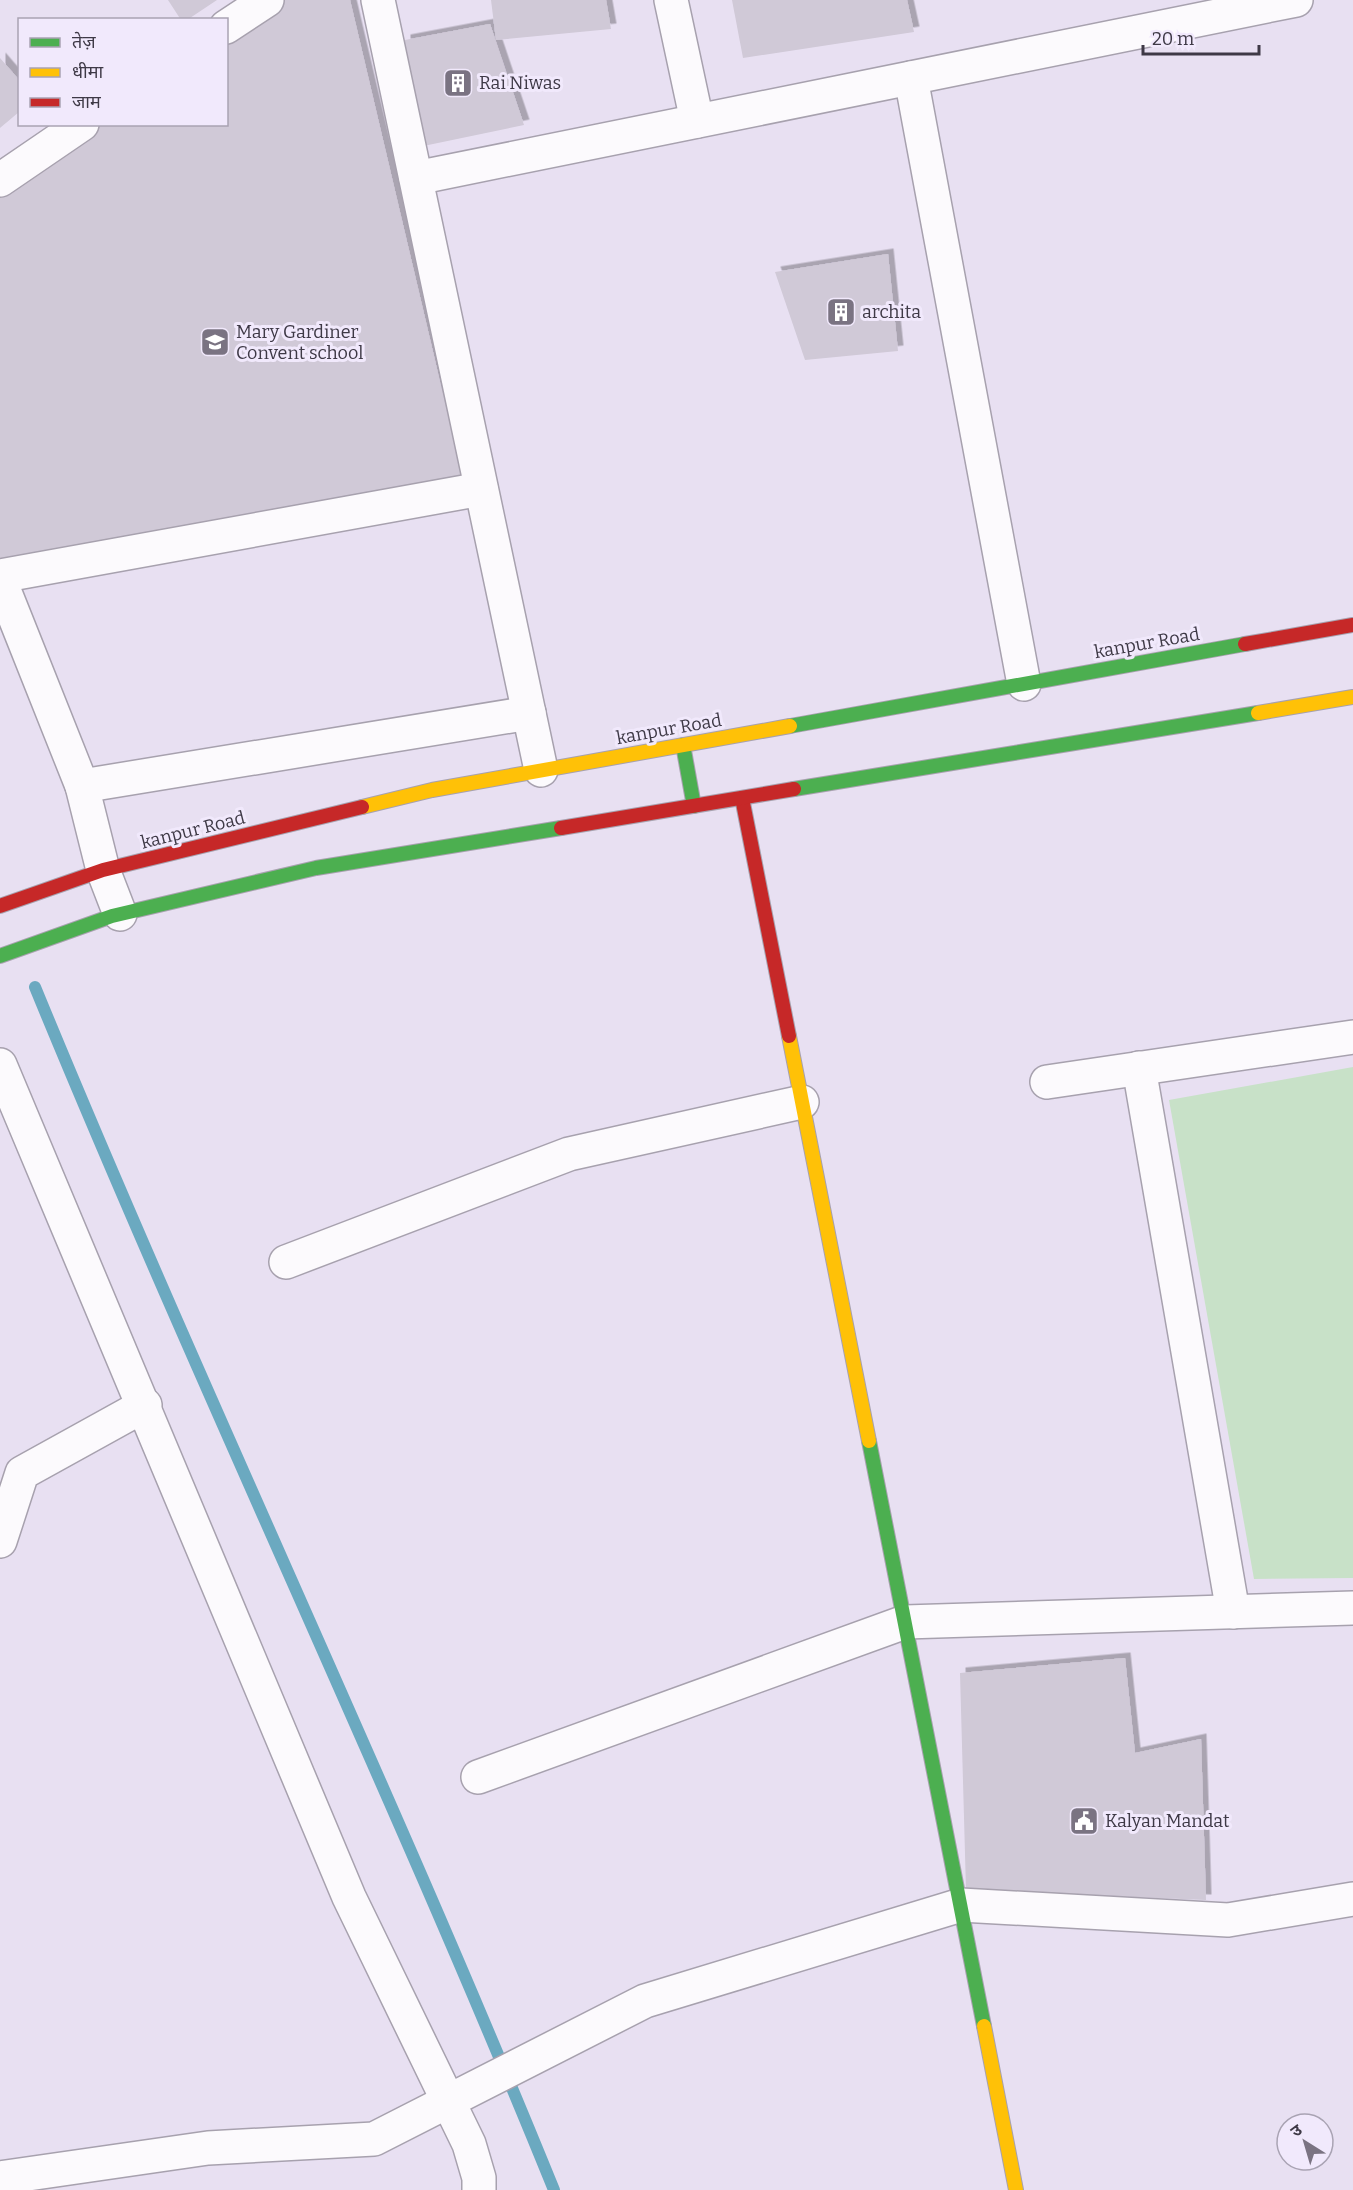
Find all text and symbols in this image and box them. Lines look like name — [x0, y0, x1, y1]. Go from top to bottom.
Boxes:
legend — [18, 18, 228, 126]
scale bar — [1143, 18, 1258, 56]
text: 20 m — [1152, 28, 1194, 50]
text: तेज़ — [72, 31, 96, 53]
text: धीमा — [72, 61, 103, 83]
building icon: Rai Niwas — [442, 67, 474, 99]
place label: Rai Niwas — [479, 72, 561, 94]
text: जाम — [72, 91, 102, 113]
building icon: archita — [825, 296, 857, 328]
place label: archita — [862, 301, 921, 323]
place label: Mary Gardiner Convent school — [236, 321, 364, 364]
school or university icon: Mary Gardiner Convent school — [199, 326, 231, 358]
street label: kanpur Road — [1093, 623, 1202, 663]
street label: kanpur Road — [615, 709, 724, 749]
street label: kanpur Road — [139, 806, 248, 854]
public building icon: Kalyan Mandat — [1068, 1805, 1100, 1837]
place label: Kalyan Mandat — [1105, 1810, 1230, 1832]
north arrow — [1275, 2112, 1335, 2172]
text: उ — [1287, 2120, 1306, 2141]

